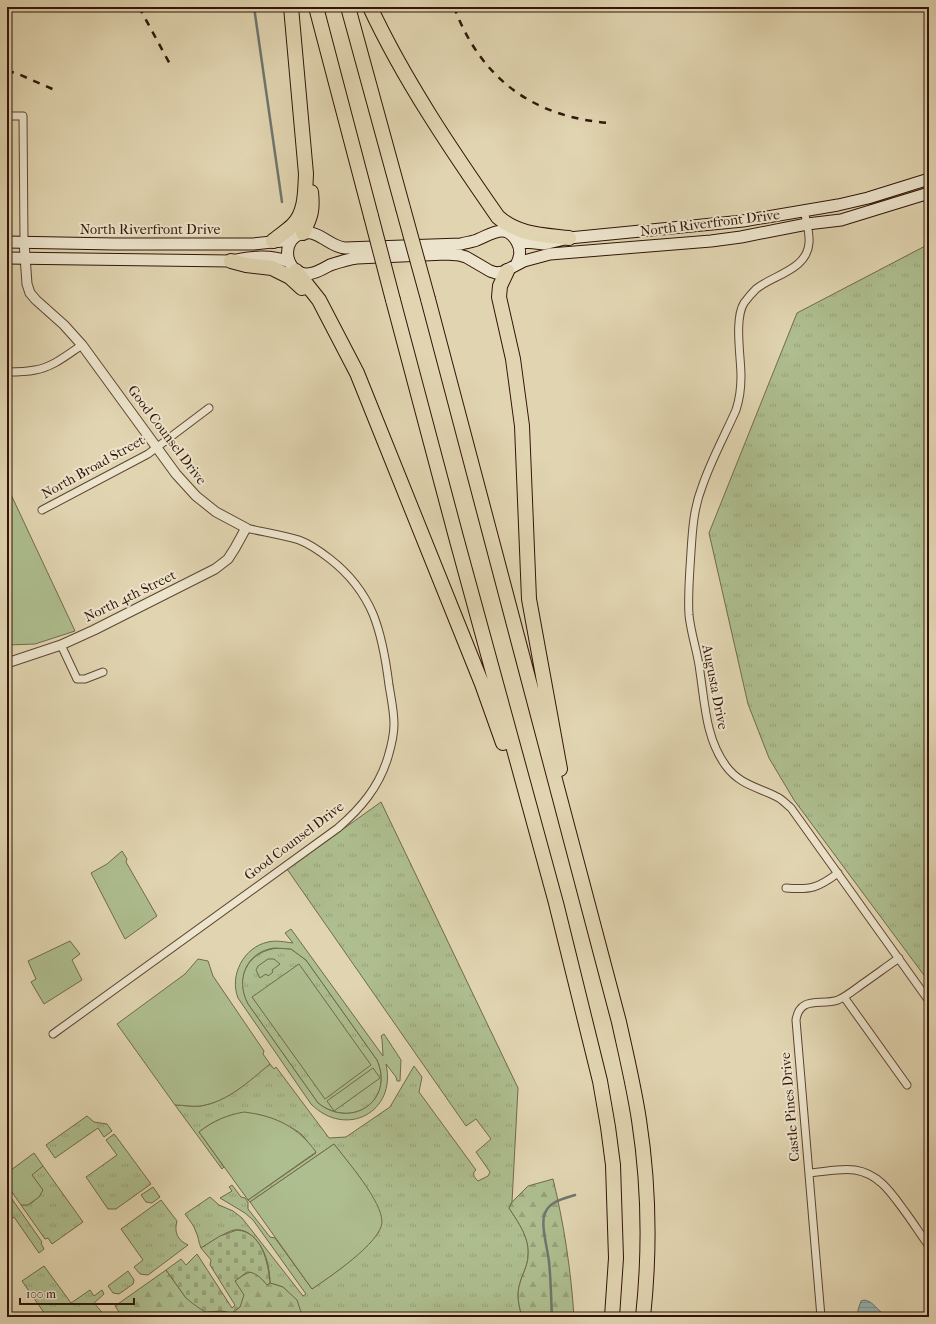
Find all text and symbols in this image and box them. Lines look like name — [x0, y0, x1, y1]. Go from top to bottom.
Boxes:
street label: North Riverfront Drive — [639, 206, 781, 240]
street label: North Riverfront Drive — [80, 221, 220, 238]
street label: Good Counsel Drive — [124, 382, 210, 488]
street label: North Broad Street — [38, 432, 148, 502]
street label: North 4th Street — [81, 566, 179, 626]
street label: Augusta Drive — [698, 642, 732, 731]
street label: Good Counsel Drive — [241, 798, 347, 884]
street label: Castle Pines Drive — [777, 1052, 803, 1162]
scale bar — [20, 1280, 134, 1306]
text: 100 m — [26, 1287, 56, 1301]

